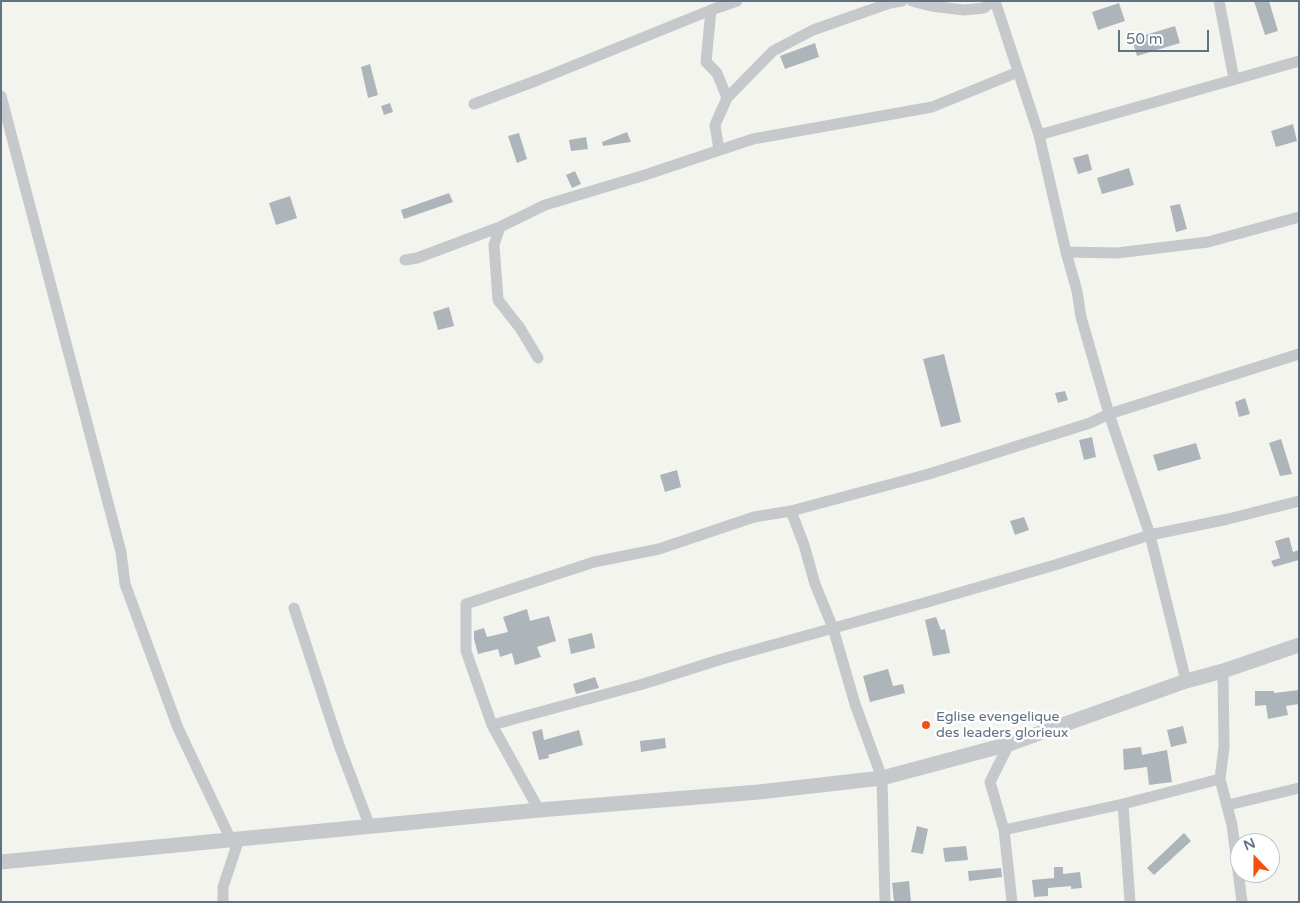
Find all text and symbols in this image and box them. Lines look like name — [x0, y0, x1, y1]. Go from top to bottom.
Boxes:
scale bar — [1120, 20, 1211, 52]
text: 50 m — [1126, 30, 1163, 48]
place label: Eglise evengelique des leaders glorieux — [936, 709, 1068, 742]
marker: Eglise evengelique des leaders glorieux — [920, 719, 932, 731]
north arrow — [1230, 833, 1280, 883]
text: N — [1241, 835, 1258, 855]

